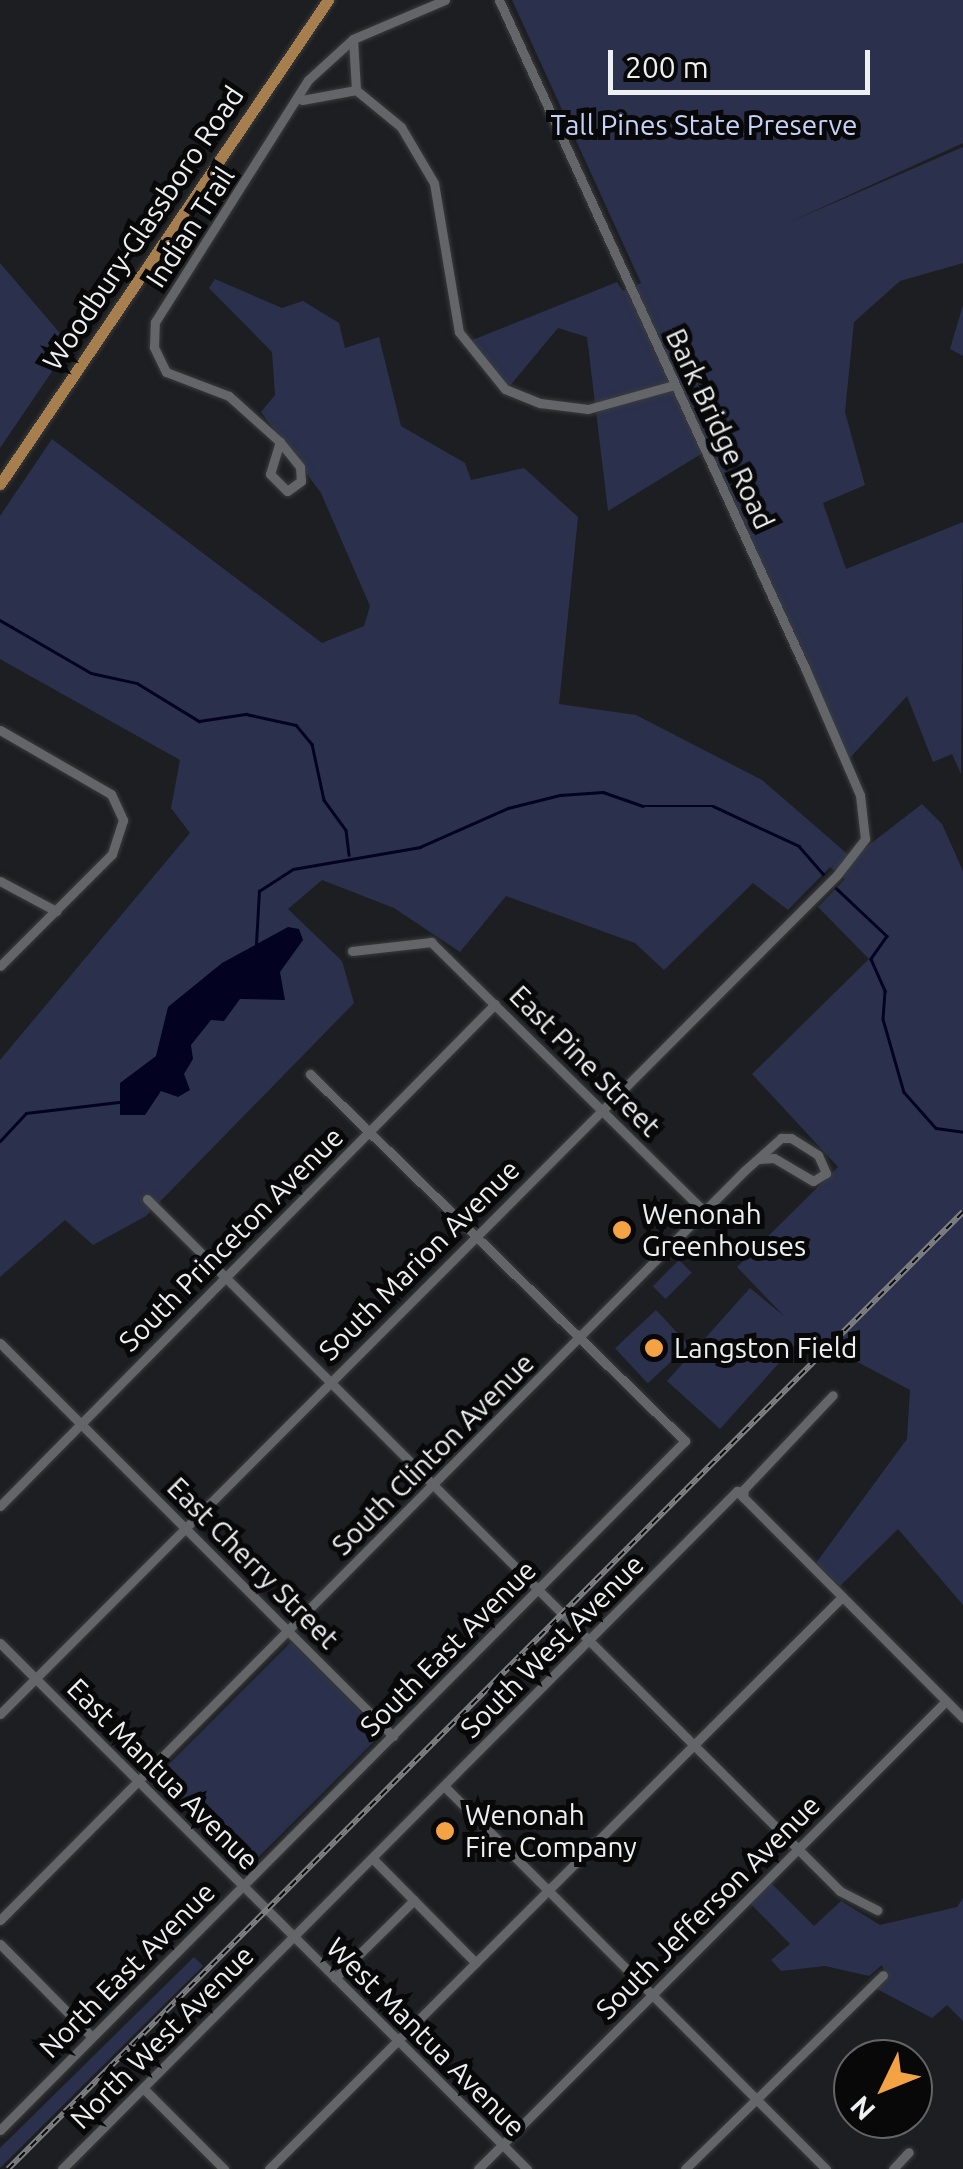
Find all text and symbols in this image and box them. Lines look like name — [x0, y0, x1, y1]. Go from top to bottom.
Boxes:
scale bar — [613, 30, 876, 92]
text: 200 m — [625, 50, 709, 84]
street label: Woodbury-Glassboro Road — [35, 80, 251, 376]
park label: Tall Pines State Preserve — [550, 108, 858, 142]
street label: Indian Trail — [139, 160, 241, 294]
street label: Bark Bridge Road — [659, 323, 781, 535]
street label: East Pine Street — [503, 979, 667, 1143]
street label: South Princeton Avenue — [112, 1120, 350, 1358]
street label: South Marion Avenue — [312, 1153, 526, 1367]
place label: Wenonah Greenhouses — [642, 1197, 806, 1263]
marker: Wenonah Greenhouses — [611, 1219, 633, 1241]
place label: Langston Field — [674, 1331, 857, 1365]
marker: Langston Field — [643, 1337, 665, 1359]
street label: South Clinton Avenue — [325, 1346, 541, 1562]
street label: East Cherry Street — [160, 1470, 346, 1656]
street label: South West Avenue — [453, 1547, 651, 1745]
street label: South East Avenue — [353, 1553, 543, 1743]
street label: East Mantua Avenue — [60, 1671, 266, 1877]
street label: South Jefferson Avenue — [589, 1788, 827, 2026]
place label: Wenonah Fire Company — [465, 1798, 637, 1864]
marker: Wenonah Fire Company — [434, 1820, 456, 1842]
street label: North East Avenue — [32, 1875, 222, 2065]
street label: West Mantua Avenue — [320, 1931, 532, 2143]
street label: North West Avenue — [63, 1938, 261, 2136]
north arrow — [833, 2039, 933, 2139]
text: N — [844, 2090, 881, 2127]

